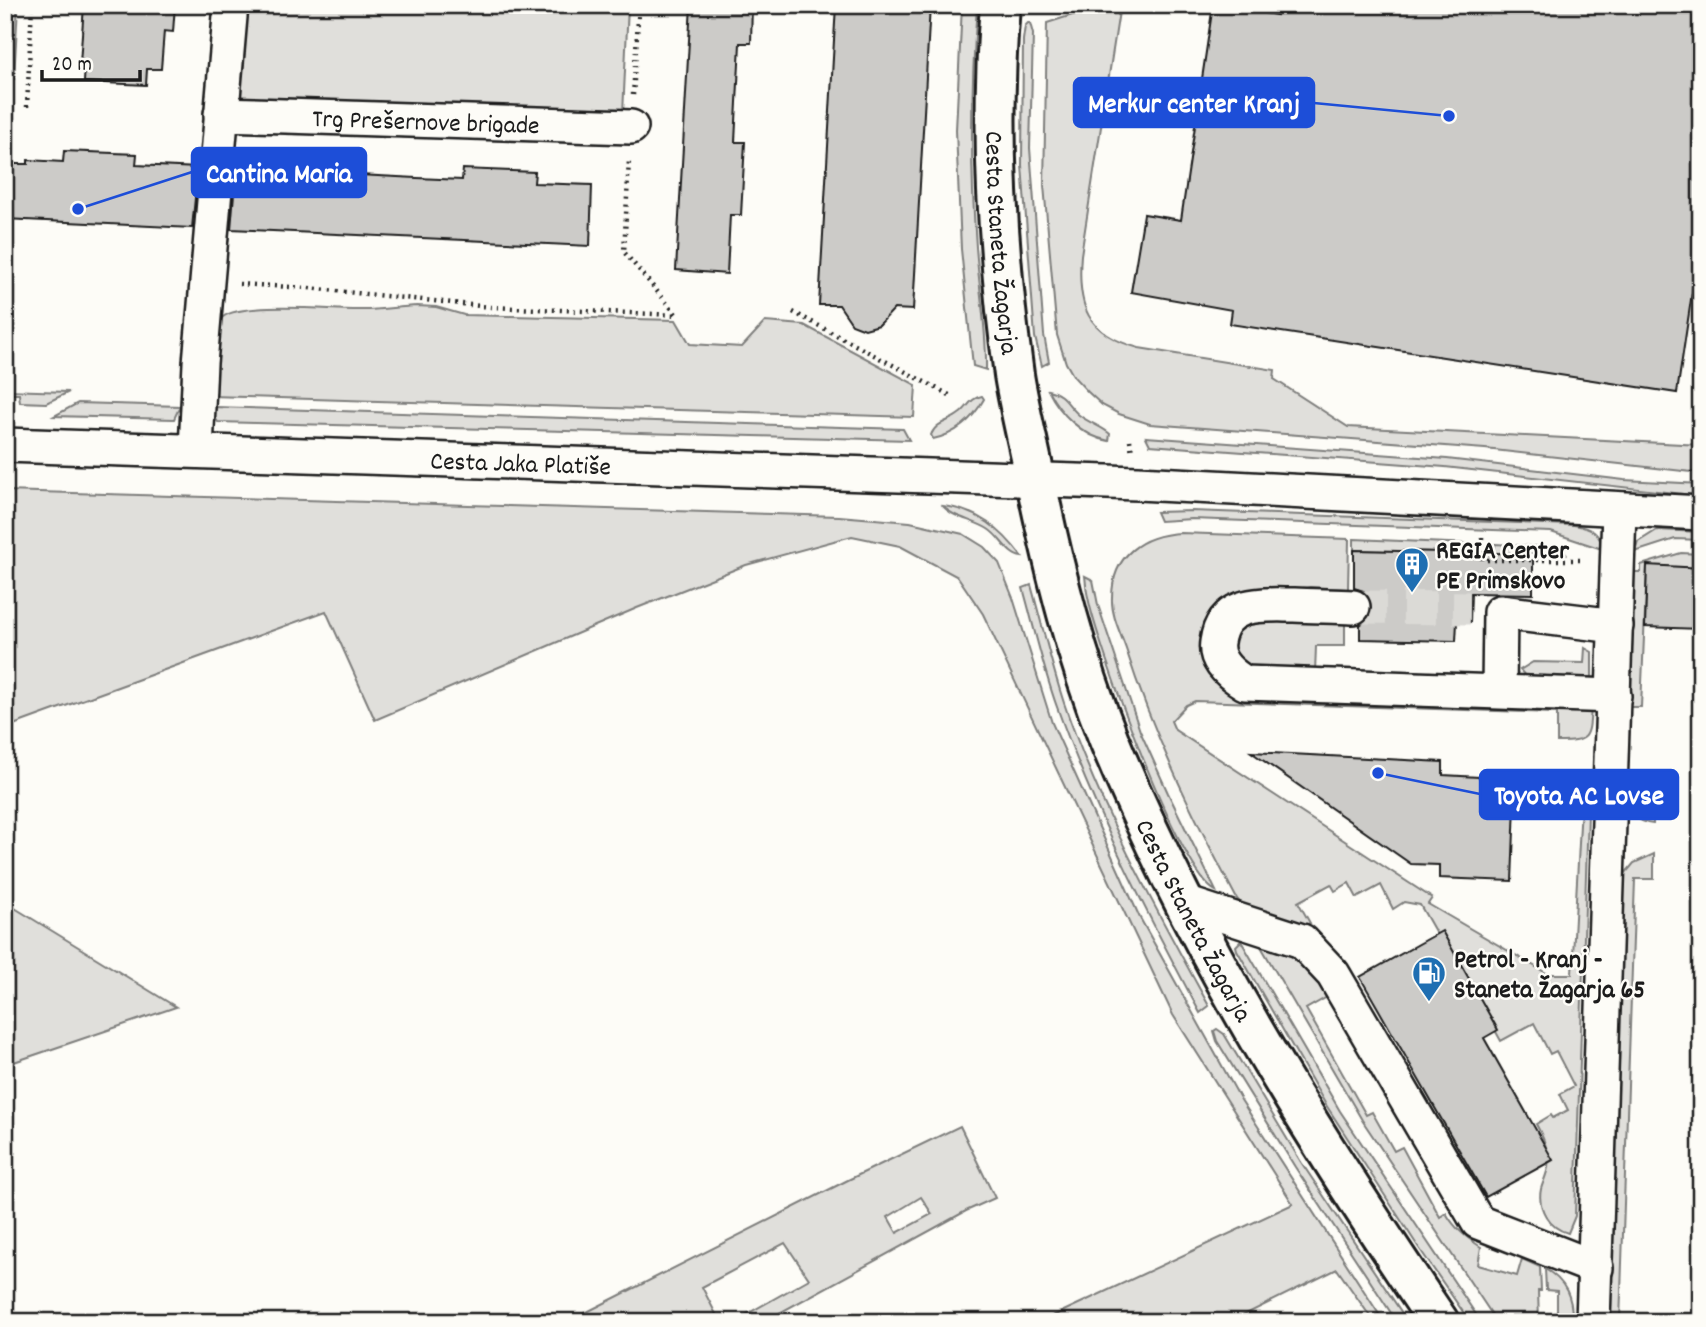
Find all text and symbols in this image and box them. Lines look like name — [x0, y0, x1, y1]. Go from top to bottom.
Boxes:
scale bar — [42, 38, 140, 82]
text: 20 m — [52, 51, 92, 81]
callout: Merkur center Kranj — [1074, 78, 1314, 127]
text: Merkur center Kranj — [1088, 87, 1300, 127]
street label: Trg Prešernove brigade — [312, 102, 540, 146]
street label: Cesta Staneta Žagarja — [973, 131, 1026, 358]
callout: Cantina Maria — [192, 148, 366, 197]
text: Cantina Maria — [206, 157, 353, 197]
street label: Cesta Jaka Platiše — [430, 444, 612, 487]
place label: REGIA Center PE Primskovo — [1436, 534, 1569, 601]
building icon: REGIA Center PE Primskovo — [1393, 545, 1431, 594]
callout: Toyota AC Lovse — [1480, 770, 1678, 819]
text: Toyota AC Lovse — [1494, 779, 1664, 819]
street label: Cesta Staneta Žagarja — [1124, 814, 1260, 1030]
place label: Petrol - Kranj - Staneta Žagarja 65 — [1454, 943, 1645, 1010]
fuel station icon: Petrol - Kranj - Staneta Žagarja 65 — [1410, 954, 1448, 1003]

